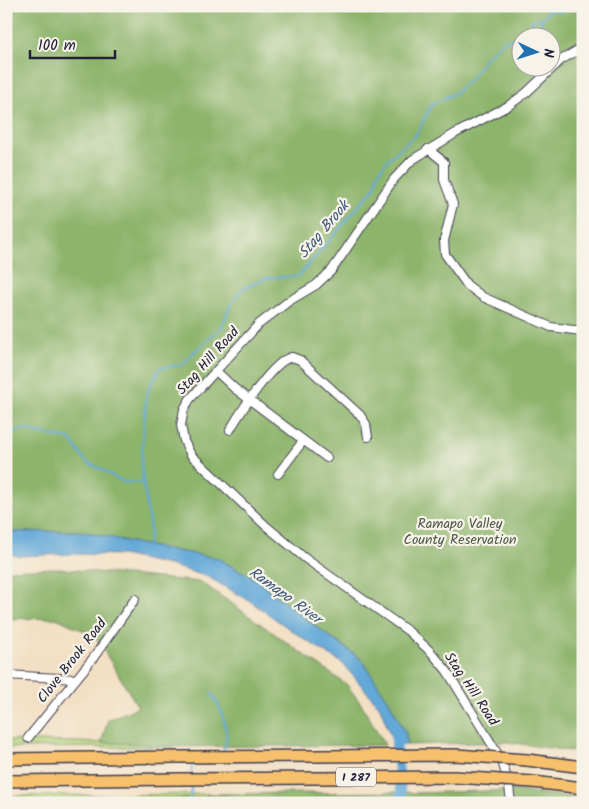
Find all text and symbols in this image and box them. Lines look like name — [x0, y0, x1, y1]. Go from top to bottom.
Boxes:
scale bar — [30, 28, 115, 60]
north arrow — [512, 28, 562, 78]
text: 100 m — [38, 34, 76, 58]
text: N — [537, 48, 559, 58]
water label: Stag Brook — [293, 194, 357, 264]
street label: Stag Hill Road — [171, 321, 245, 400]
park label: Ramapo Valley County Reservation — [404, 513, 516, 551]
water label: Ramapo River — [244, 561, 329, 633]
street label: Clove Brook Road — [32, 613, 113, 708]
street label: Stag Hill Road — [438, 648, 504, 731]
road number: I 287 — [336, 768, 376, 786]

